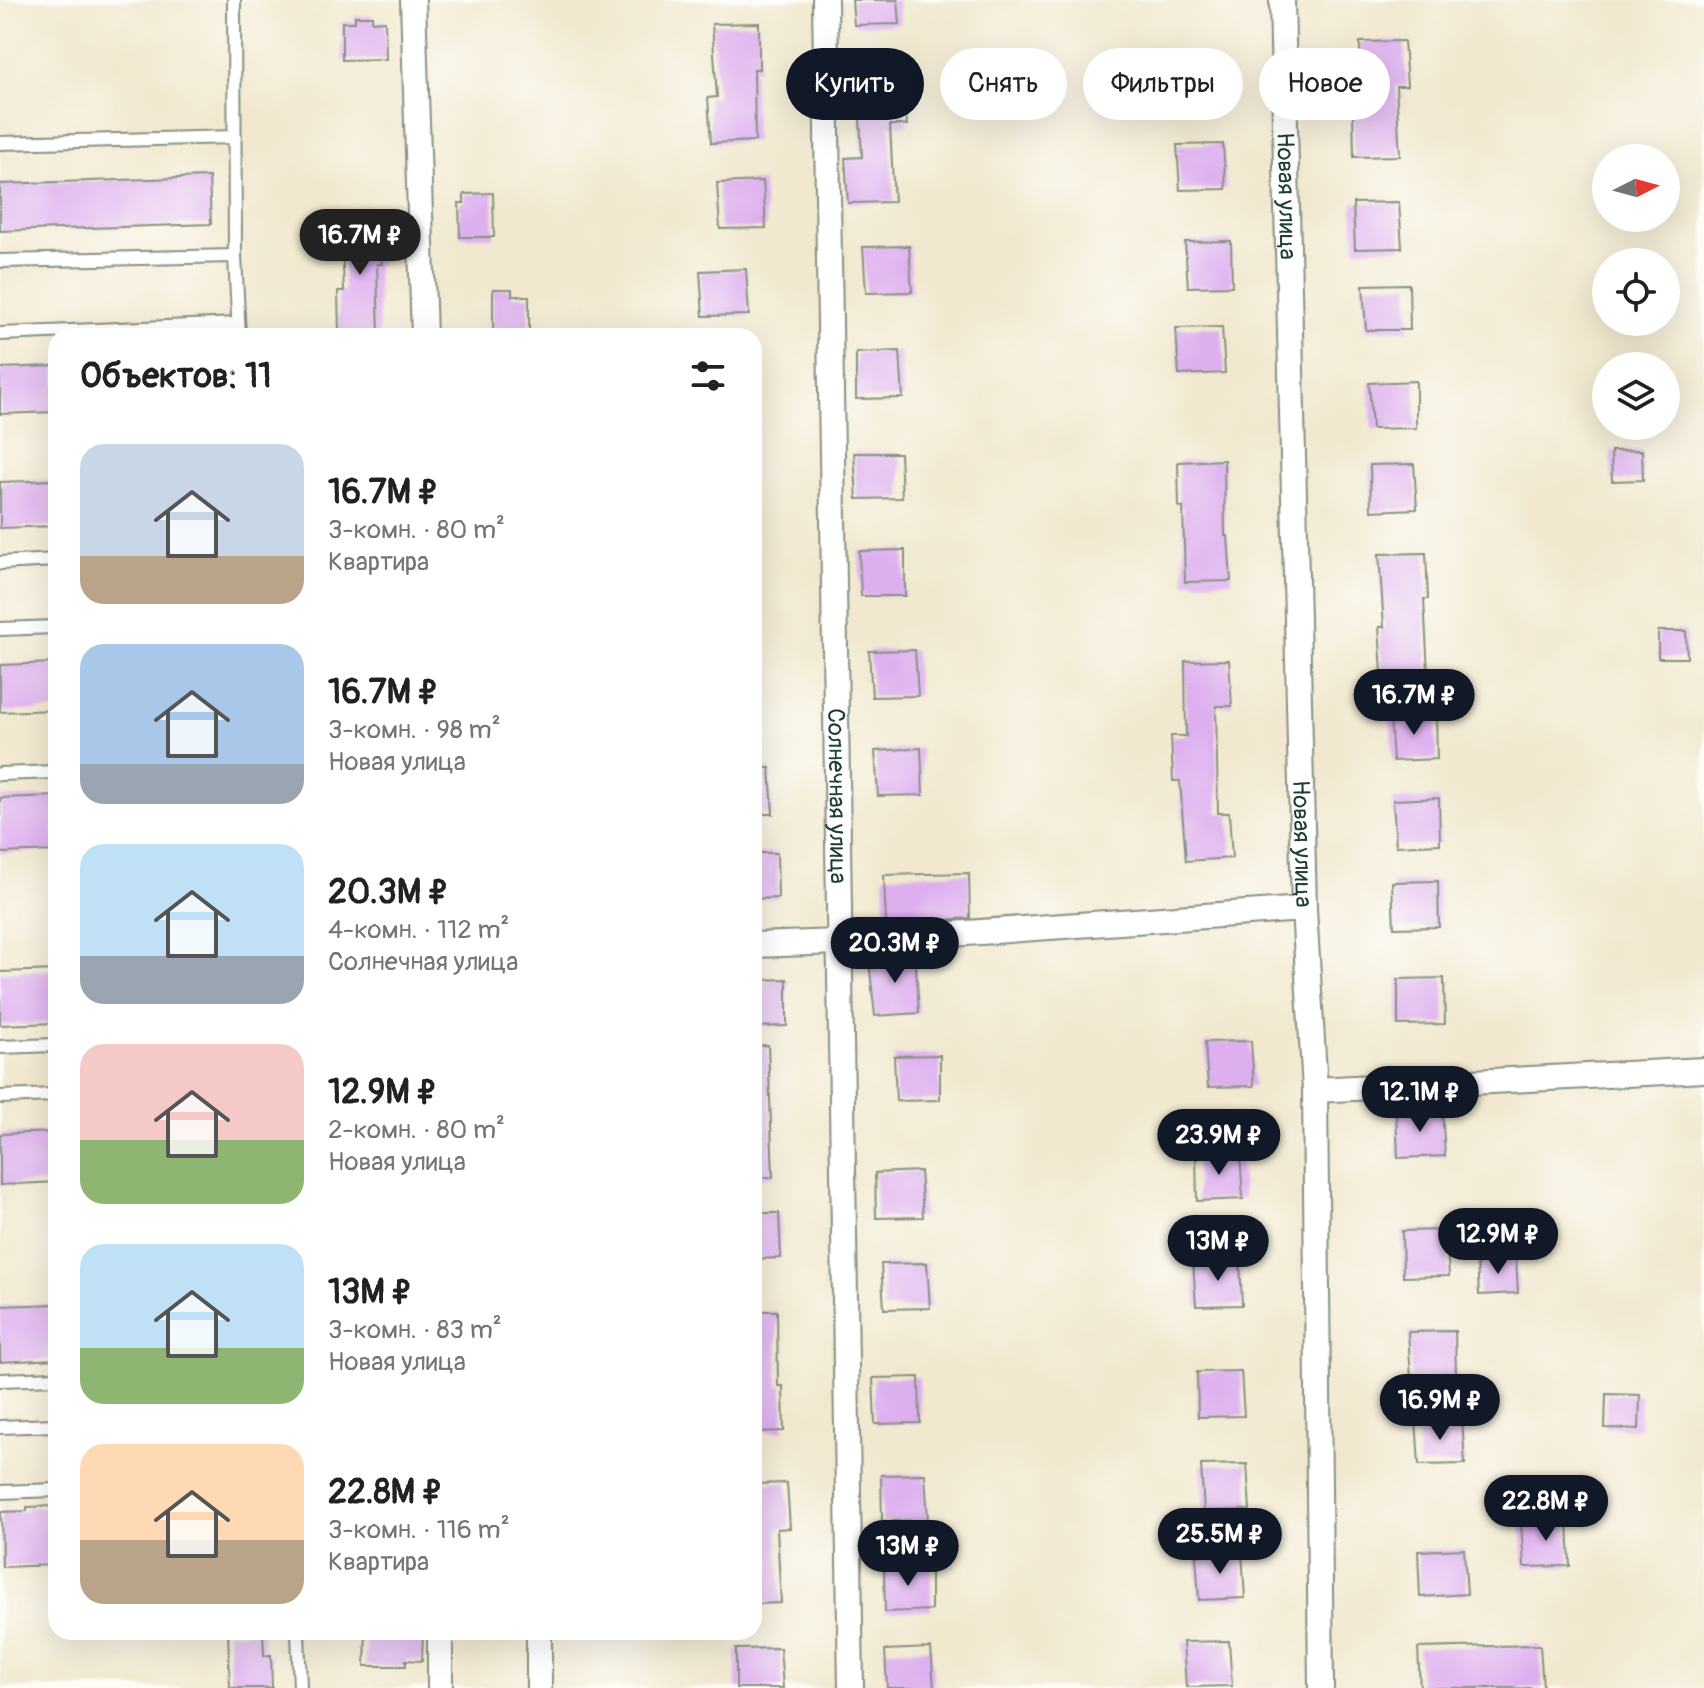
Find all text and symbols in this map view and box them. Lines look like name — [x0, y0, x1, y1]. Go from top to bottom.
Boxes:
chip: Купить — [786, 48, 924, 120]
chip: Снять — [940, 48, 1067, 120]
chip: Фильтры — [1083, 48, 1243, 120]
chip: Новое — [1259, 48, 1390, 120]
street label: Новая улица — [1271, 132, 1303, 260]
north arrow — [1592, 144, 1680, 232]
map controls — [1592, 144, 1680, 440]
pin: 16.7M ₽ — [286, 209, 434, 277]
text: 16.7M ₽ — [318, 219, 402, 251]
button: locate — [1592, 248, 1680, 336]
button: layers — [1592, 352, 1680, 440]
icon: filters — [686, 354, 730, 398]
text: Объектов: 11 — [80, 355, 272, 398]
text: 16.7M ₽ — [328, 471, 439, 514]
icon: home — [144, 476, 240, 572]
text: 3-комн. · 80 m² — [328, 514, 505, 546]
text: Квартира — [328, 546, 429, 578]
pin: 16.7M ₽ — [1340, 669, 1488, 737]
text: 16.7M ₽ — [328, 671, 439, 714]
icon: home — [144, 676, 240, 772]
text: 16.7M ₽ — [1372, 679, 1456, 711]
street label: Солнечная улица — [821, 708, 853, 884]
text: 3-комн. · 98 m² — [328, 714, 501, 746]
text: Новая улица — [328, 746, 466, 778]
street label: Новая улица — [1286, 780, 1318, 908]
text: 20.3M ₽ — [328, 871, 449, 914]
icon: home — [144, 876, 240, 972]
text: 4-комн. · 112 m² — [328, 914, 510, 946]
pin: 20.3M ₽ — [821, 917, 969, 985]
text: 20.3M ₽ — [849, 927, 941, 959]
text: Солнечная улица — [328, 946, 518, 978]
pin: 12.1M ₽ — [1346, 1066, 1494, 1134]
text: 12.9M ₽ — [328, 1071, 438, 1114]
icon: home — [144, 1076, 240, 1172]
text: 12.1M ₽ — [1380, 1076, 1460, 1108]
pin: 23.9M ₽ — [1145, 1109, 1293, 1177]
text: 2-комн. · 80 m² — [328, 1114, 505, 1146]
text: 23.9M ₽ — [1175, 1119, 1263, 1151]
text: Новая улица — [328, 1146, 466, 1178]
pin: 12.9M ₽ — [1424, 1208, 1572, 1276]
pin: 13M ₽ — [1162, 1215, 1274, 1283]
text: 12.9M ₽ — [1456, 1218, 1540, 1250]
text: 13M ₽ — [1186, 1225, 1250, 1257]
text: 13M ₽ — [328, 1271, 413, 1314]
icon: home — [144, 1276, 240, 1372]
text: 3-комн. · 83 m² — [328, 1314, 502, 1346]
text: Новая улица — [328, 1346, 466, 1378]
pin: 16.9M ₽ — [1366, 1374, 1514, 1442]
text: 16.9M ₽ — [1398, 1384, 1482, 1416]
text: 22.8M ₽ — [328, 1471, 443, 1514]
pin: 22.8M ₽ — [1472, 1475, 1620, 1543]
icon: home — [144, 1476, 240, 1572]
text: 22.8M ₽ — [1502, 1485, 1590, 1517]
pin: 25.5M ₽ — [1146, 1508, 1294, 1576]
text: 3-комн. · 116 m² — [328, 1514, 510, 1546]
text: 25.5M ₽ — [1176, 1518, 1264, 1550]
pin: 13M ₽ — [852, 1520, 964, 1588]
text: 13M ₽ — [876, 1530, 940, 1562]
text: Квартира — [328, 1546, 429, 1578]

